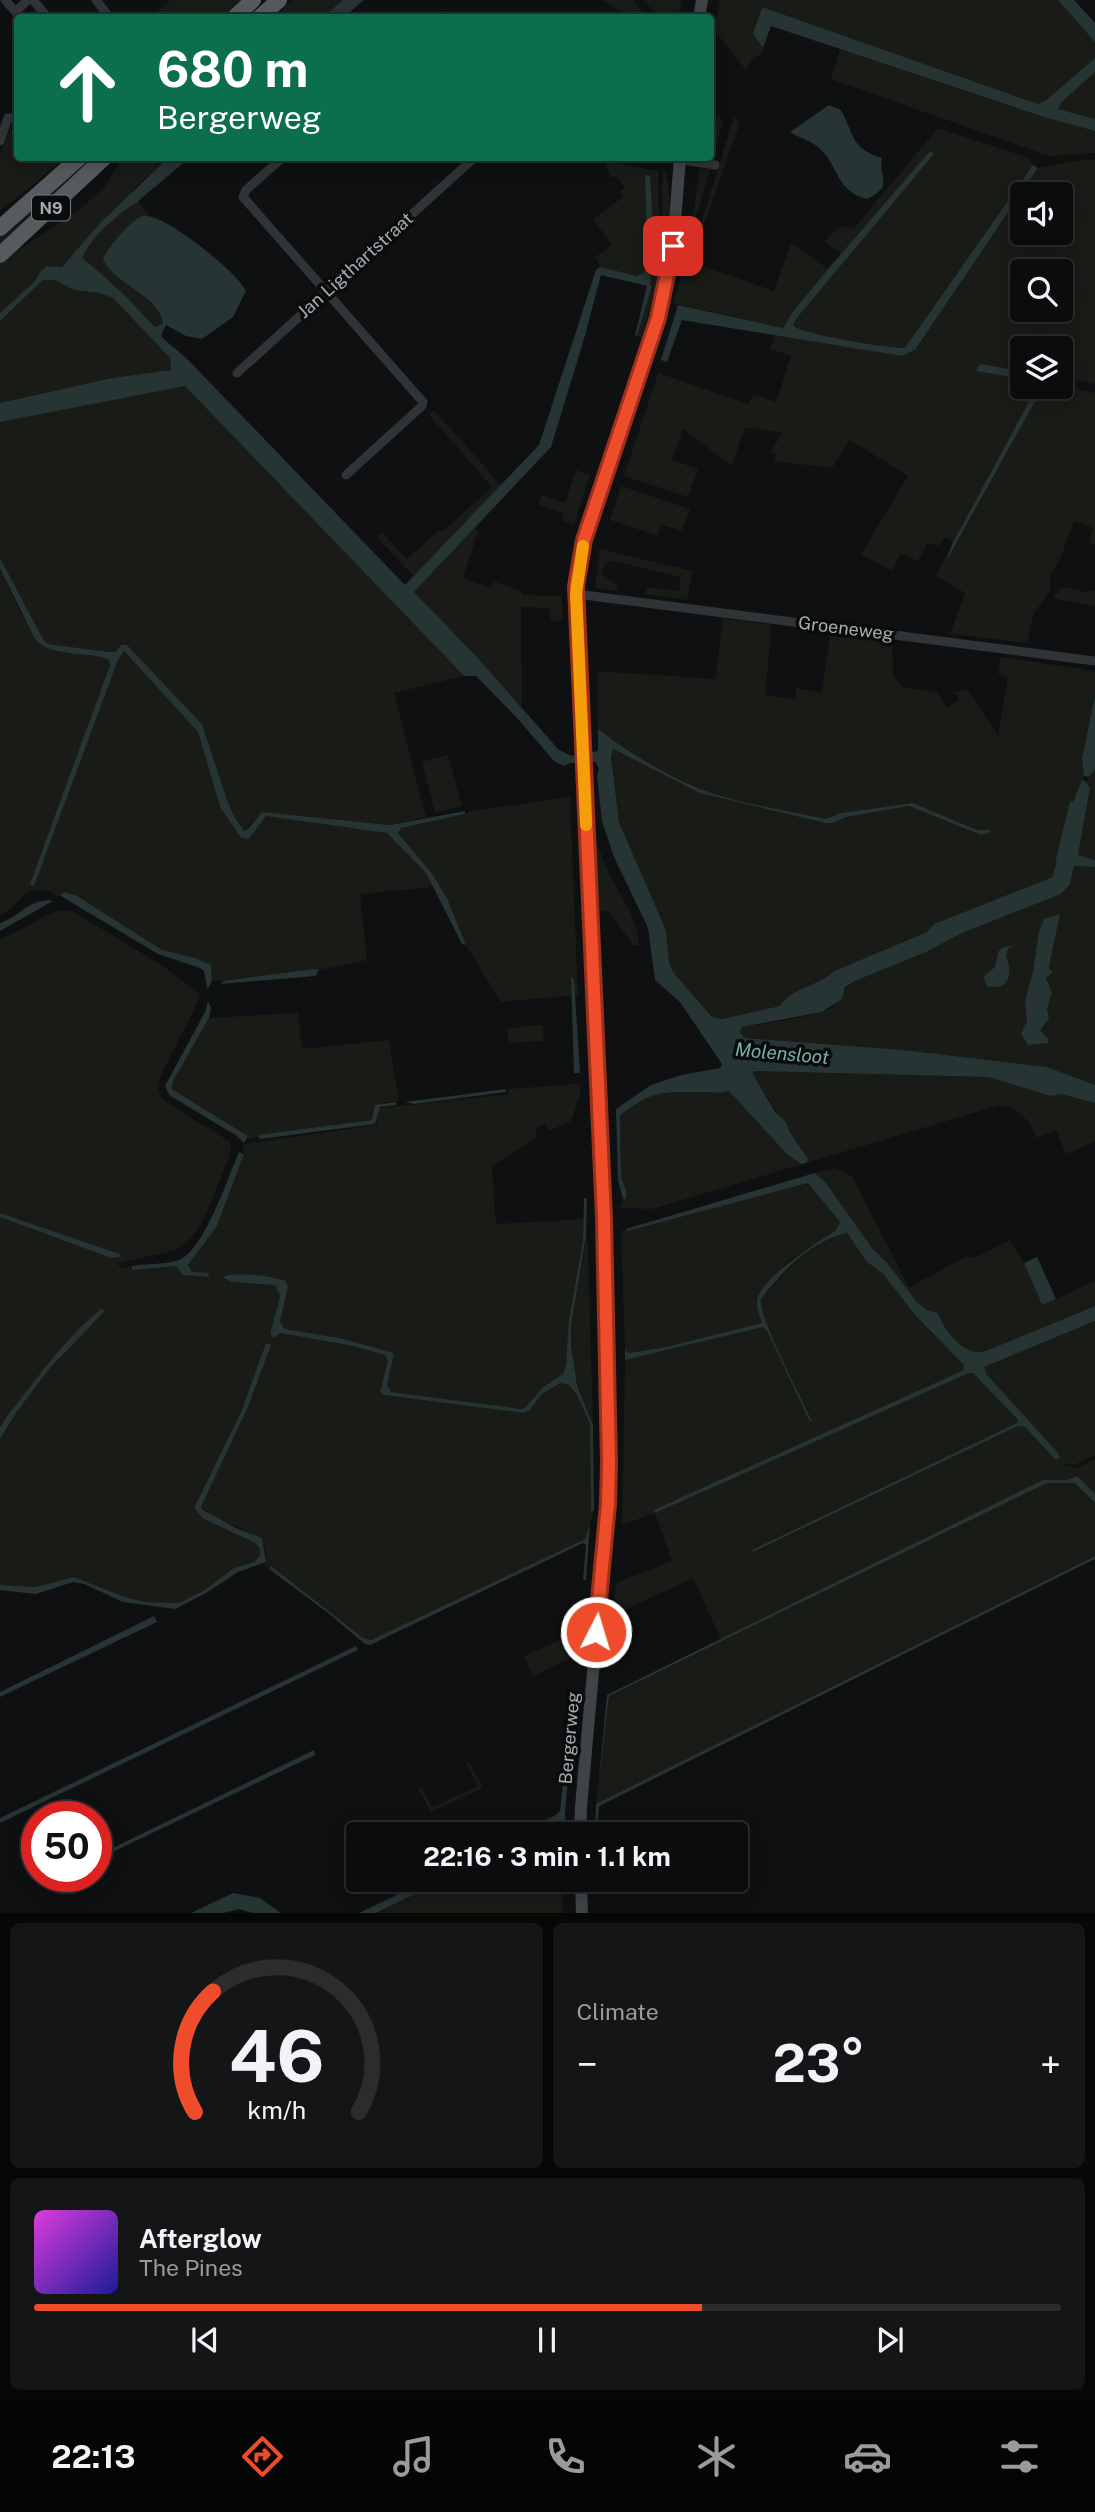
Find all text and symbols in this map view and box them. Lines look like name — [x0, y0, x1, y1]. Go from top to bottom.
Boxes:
text: 680 m — [157, 40, 308, 98]
icon: ahead — [42, 42, 133, 133]
text: Bergerweg — [157, 99, 322, 136]
map controls — [1010, 182, 1073, 399]
button: sound — [1010, 182, 1073, 245]
road number: N9 — [32, 196, 70, 220]
street label: Jan Ligthartstraat — [293, 208, 417, 322]
pin — [643, 216, 703, 276]
icon: arrive — [654, 227, 692, 265]
button: search — [1010, 259, 1073, 322]
button: layers — [1010, 336, 1073, 399]
street label: Groeneweg — [797, 612, 895, 644]
water label: Molensloot — [734, 1038, 830, 1068]
position arrow — [559, 1595, 633, 1669]
street label: Bergerweg — [555, 1691, 583, 1785]
speed limit sign: 50 — [21, 1801, 112, 1892]
text: 22:16 · 3 min · 1.1 km — [423, 1841, 671, 1872]
text: Climate — [577, 1998, 659, 2025]
text: 46 — [228, 2013, 324, 2098]
text: 23° — [773, 2033, 865, 2094]
text: − — [577, 2042, 598, 2087]
text: + — [1040, 2042, 1061, 2087]
text: km/h — [247, 2094, 306, 2124]
text: Afterglow — [139, 2223, 262, 2254]
text: The Pines — [139, 2254, 243, 2281]
icon: previous — [186, 2321, 224, 2359]
icon: pause — [528, 2321, 566, 2359]
icon: next — [871, 2321, 909, 2359]
icon: directions — [238, 2432, 287, 2481]
icon: music — [389, 2432, 438, 2481]
icon: phone — [541, 2432, 590, 2481]
icon: climate — [692, 2432, 741, 2481]
icon: car — [843, 2432, 892, 2481]
icon: filters — [995, 2432, 1044, 2481]
text: 22:13 — [51, 2438, 135, 2475]

